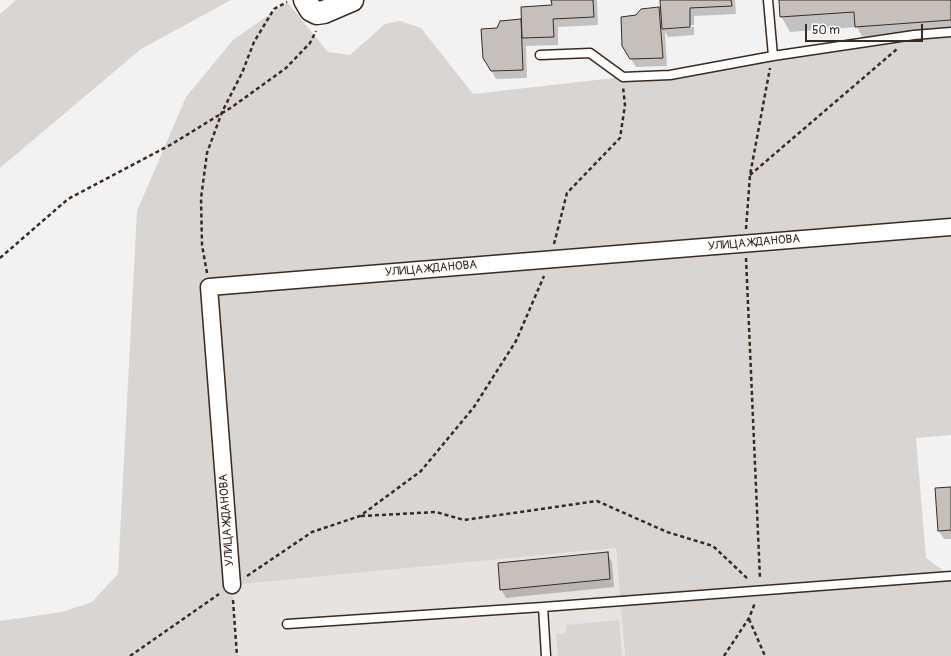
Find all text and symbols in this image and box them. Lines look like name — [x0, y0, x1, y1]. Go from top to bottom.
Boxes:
scale bar — [807, 16, 925, 42]
text: 50 m — [812, 23, 840, 38]
street label: УЛИЦА ЖДАНОВА — [707, 232, 801, 254]
street label: УЛИЦА ЖДАНОВА — [384, 258, 478, 280]
street label: УЛИЦА ЖДАНОВА — [217, 473, 237, 567]

